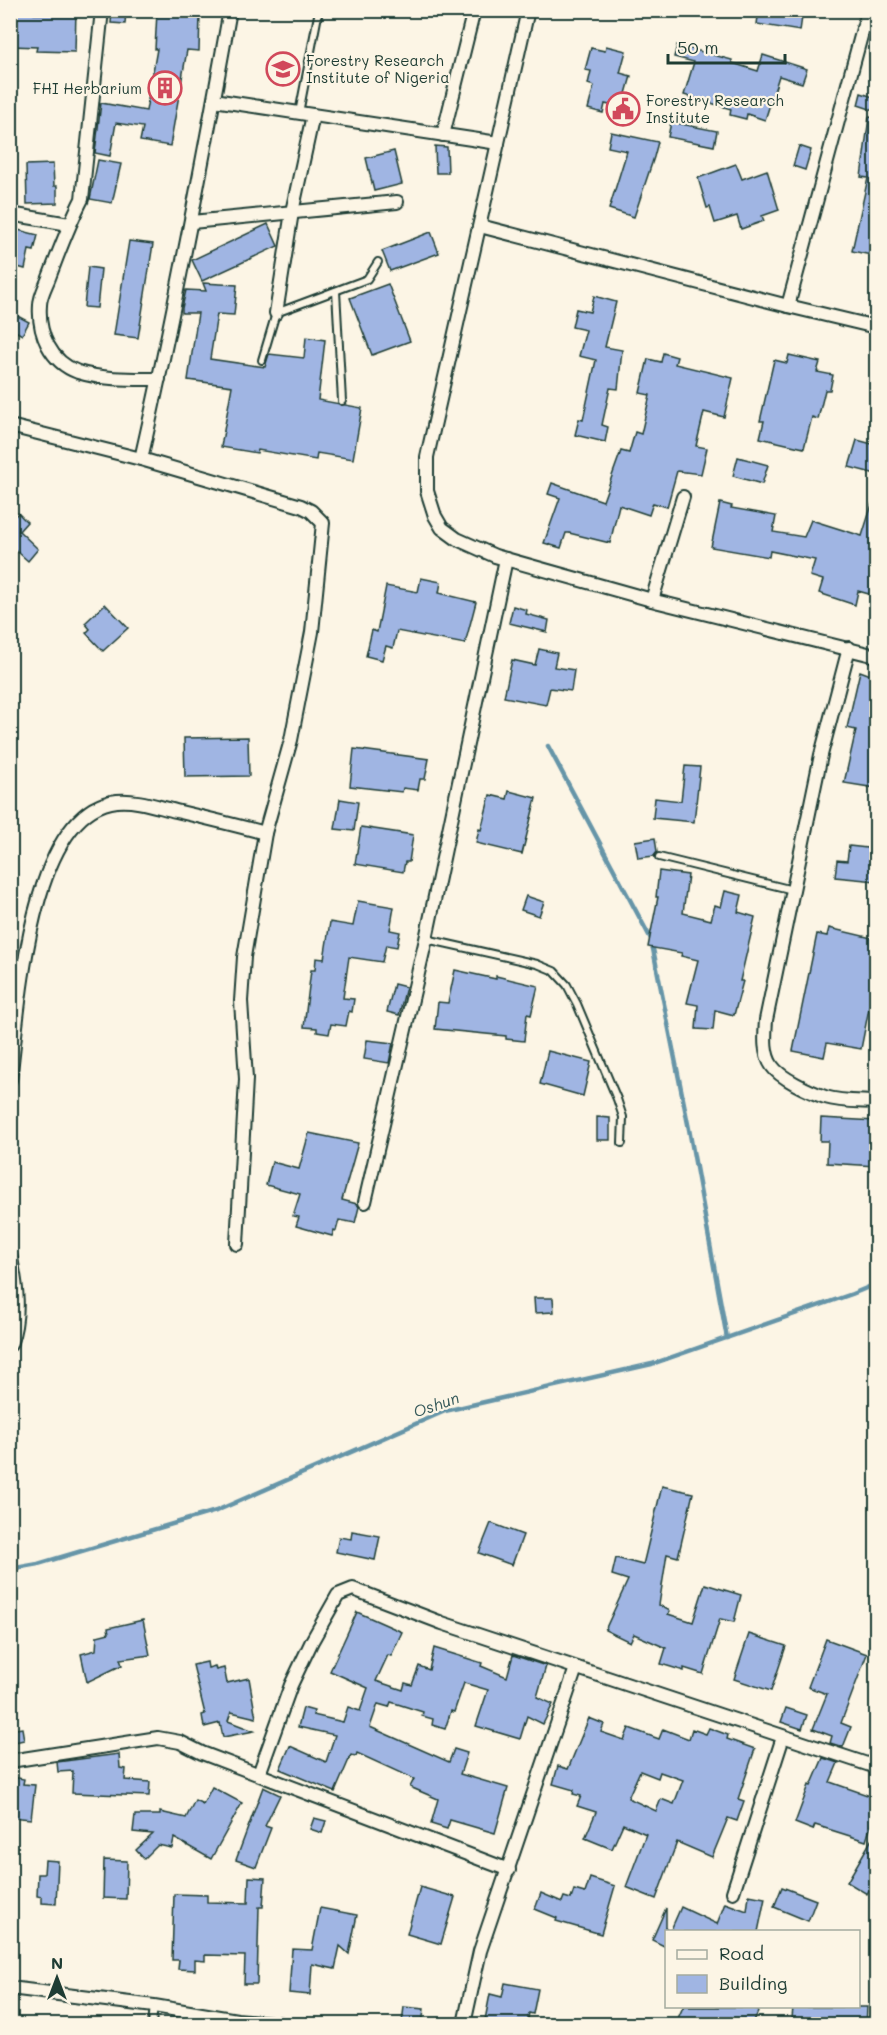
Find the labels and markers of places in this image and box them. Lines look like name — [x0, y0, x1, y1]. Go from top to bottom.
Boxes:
place label: Forestry Research Institute of Nigeria — [306, 50, 450, 87]
school or university icon: Forestry Research Institute of Nigeria — [265, 51, 301, 87]
building icon: FHI Herbarium — [147, 70, 183, 106]
place label: FHI Herbarium — [33, 78, 142, 98]
place label: Forestry Research Institute — [646, 90, 784, 127]
public building icon: Forestry Research Institute — [605, 91, 641, 127]

